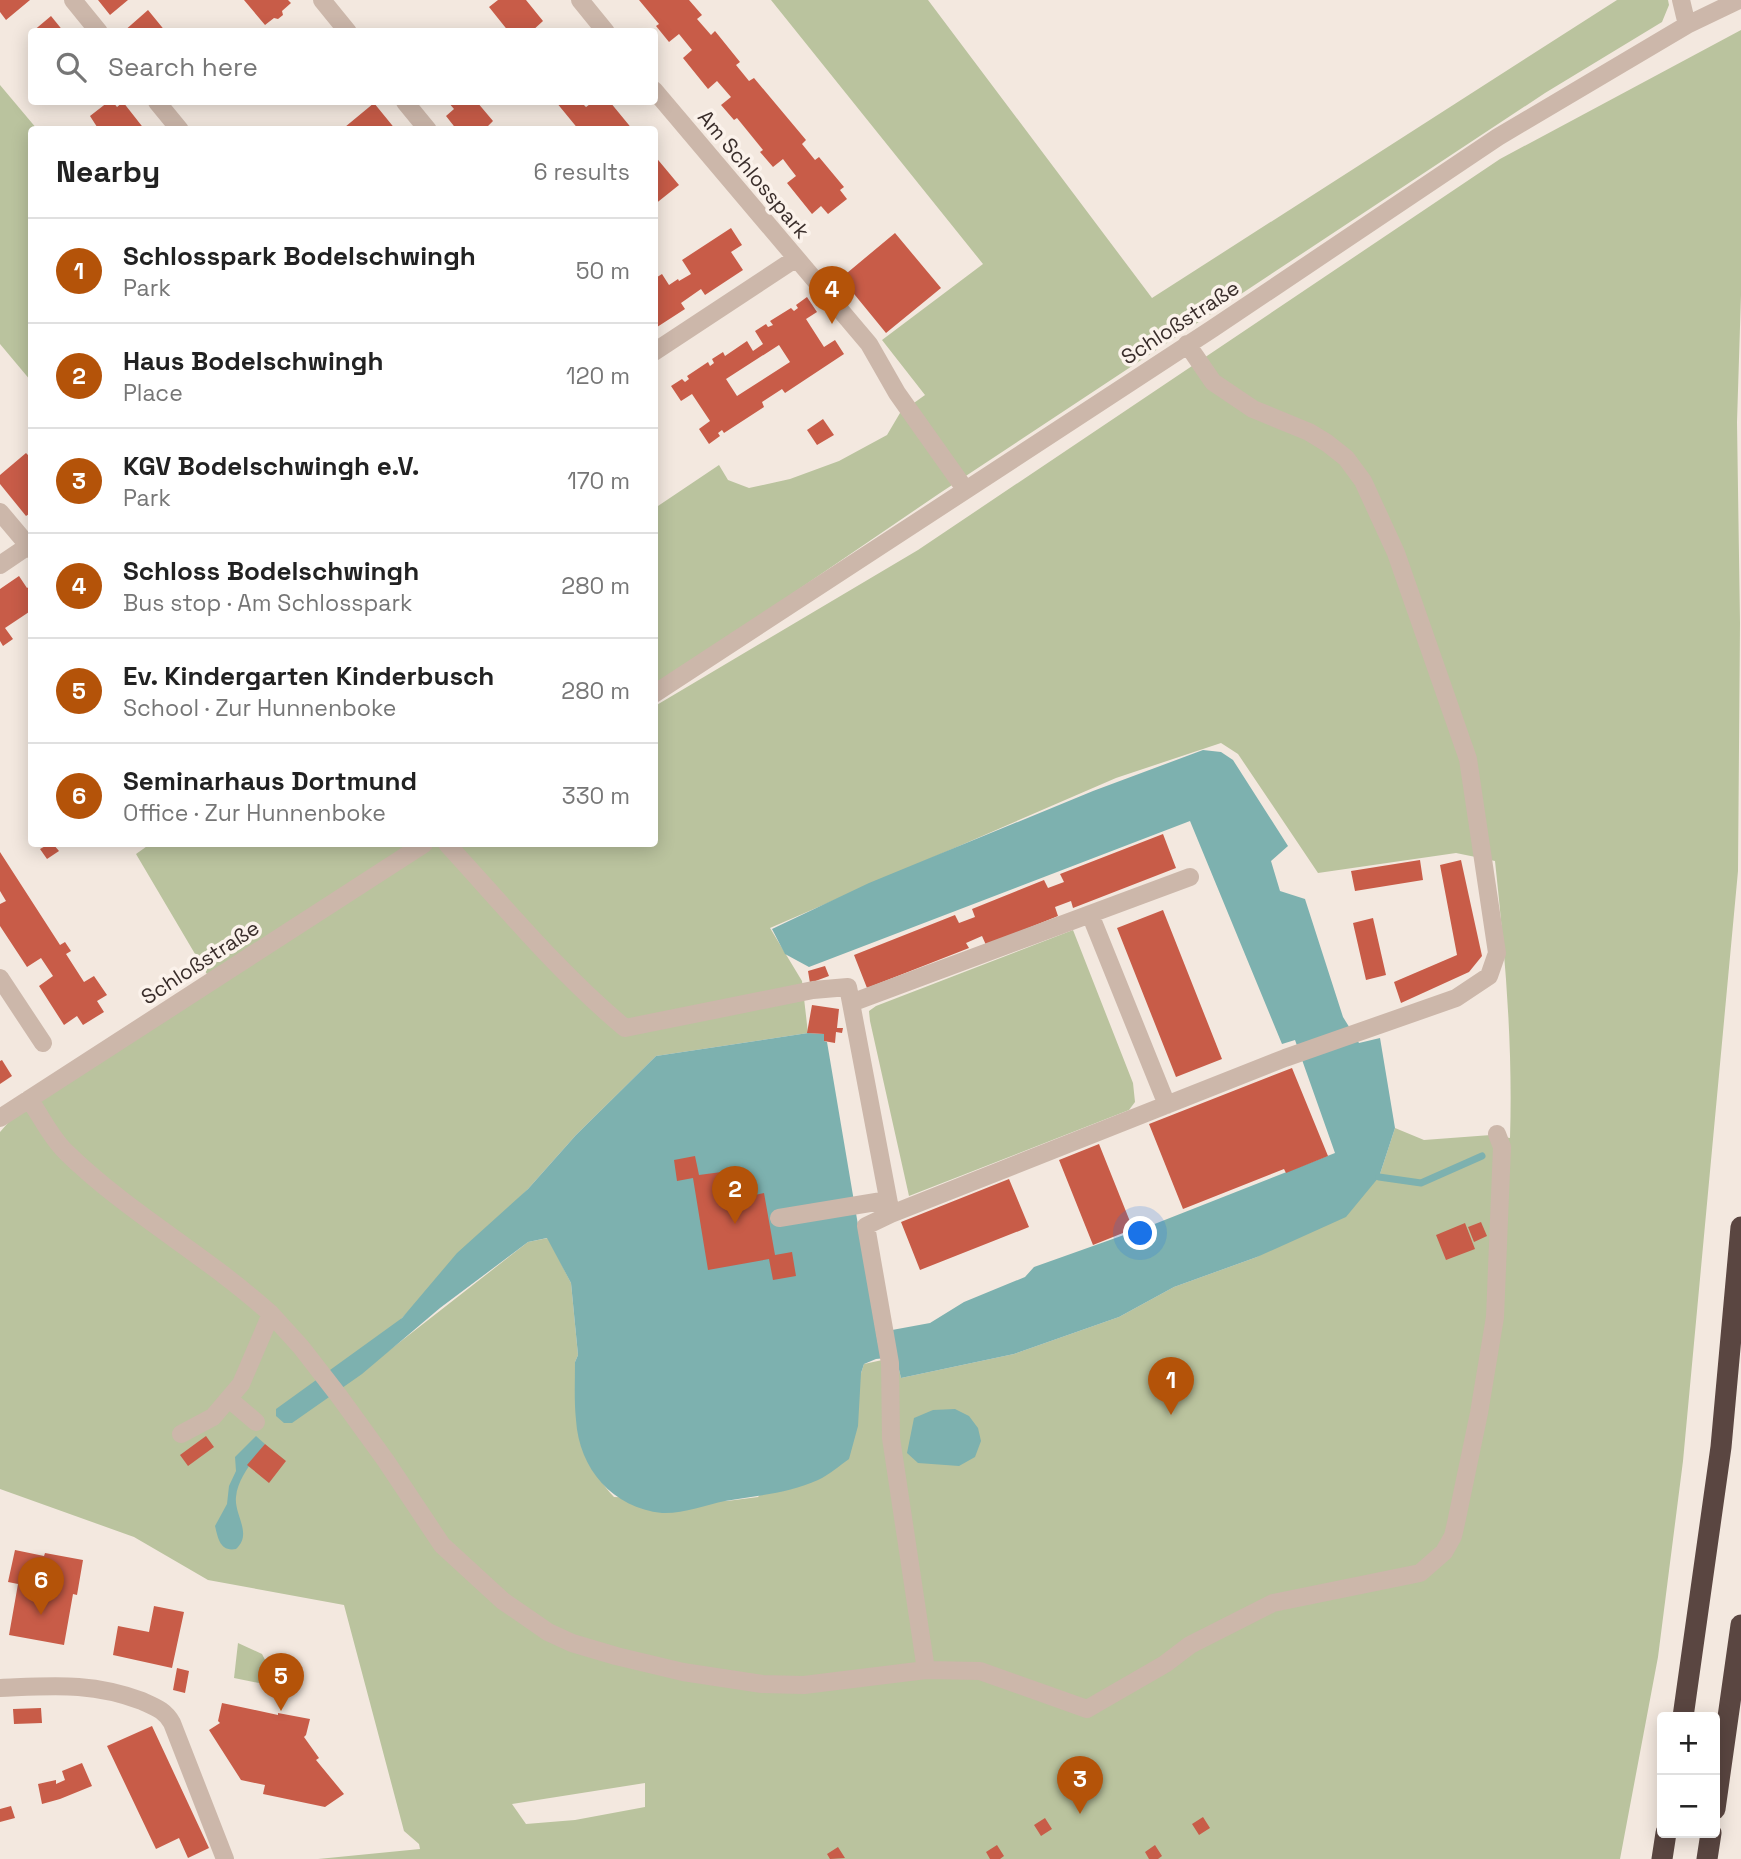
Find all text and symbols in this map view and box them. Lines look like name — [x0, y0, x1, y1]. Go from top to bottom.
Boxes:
search box — [28, 28, 658, 105]
icon: search — [52, 48, 90, 86]
text: Search here — [108, 50, 258, 84]
street label: Am Schlosspark — [692, 104, 816, 244]
text: Nearby — [56, 152, 160, 191]
text: 6 results — [534, 157, 630, 187]
text: Schlosspark Bodelschwingh — [123, 239, 476, 273]
text: 1 — [74, 256, 84, 286]
text: 50 m — [576, 256, 630, 286]
pin: 4 — [809, 266, 855, 324]
text: Park — [123, 273, 171, 303]
street label: Schloßstraße — [1116, 274, 1244, 370]
text: Haus Bodelschwingh — [123, 344, 383, 378]
text: 2 — [72, 361, 86, 391]
text: 120 m — [566, 361, 630, 391]
text: Place — [123, 378, 183, 408]
text: KGV Bodelschwingh e.V. — [123, 449, 420, 483]
text: 3 — [72, 466, 86, 496]
text: 170 m — [567, 466, 630, 496]
text: Park — [123, 483, 171, 513]
text: Schloss Bodelschwingh — [123, 554, 419, 588]
text: 4 — [72, 571, 86, 601]
text: 280 m — [561, 571, 630, 601]
text: Bus stop · Am Schlosspark — [123, 588, 412, 618]
text: Ev. Kindergarten Kinderbusch — [123, 659, 494, 693]
text: 5 — [72, 676, 86, 706]
text: 280 m — [561, 676, 630, 706]
text: School · Zur Hunnenboke — [123, 693, 396, 723]
text: Seminarhaus Dortmund — [123, 764, 417, 798]
text: 6 — [72, 781, 86, 811]
text: 330 m — [562, 781, 630, 811]
text: Office · Zur Hunnenboke — [123, 798, 386, 828]
street label: Schloßstraße — [136, 914, 264, 1010]
pin: 2 — [712, 1166, 758, 1224]
your location — [1123, 1216, 1157, 1250]
pin: 1 — [1148, 1357, 1194, 1415]
pin: 6 — [18, 1557, 64, 1615]
pin: 5 — [258, 1653, 304, 1711]
map controls — [1657, 1712, 1720, 1838]
button: + — [1657, 1712, 1720, 1775]
pin: 3 — [1057, 1756, 1103, 1814]
button: − — [1657, 1775, 1720, 1838]

